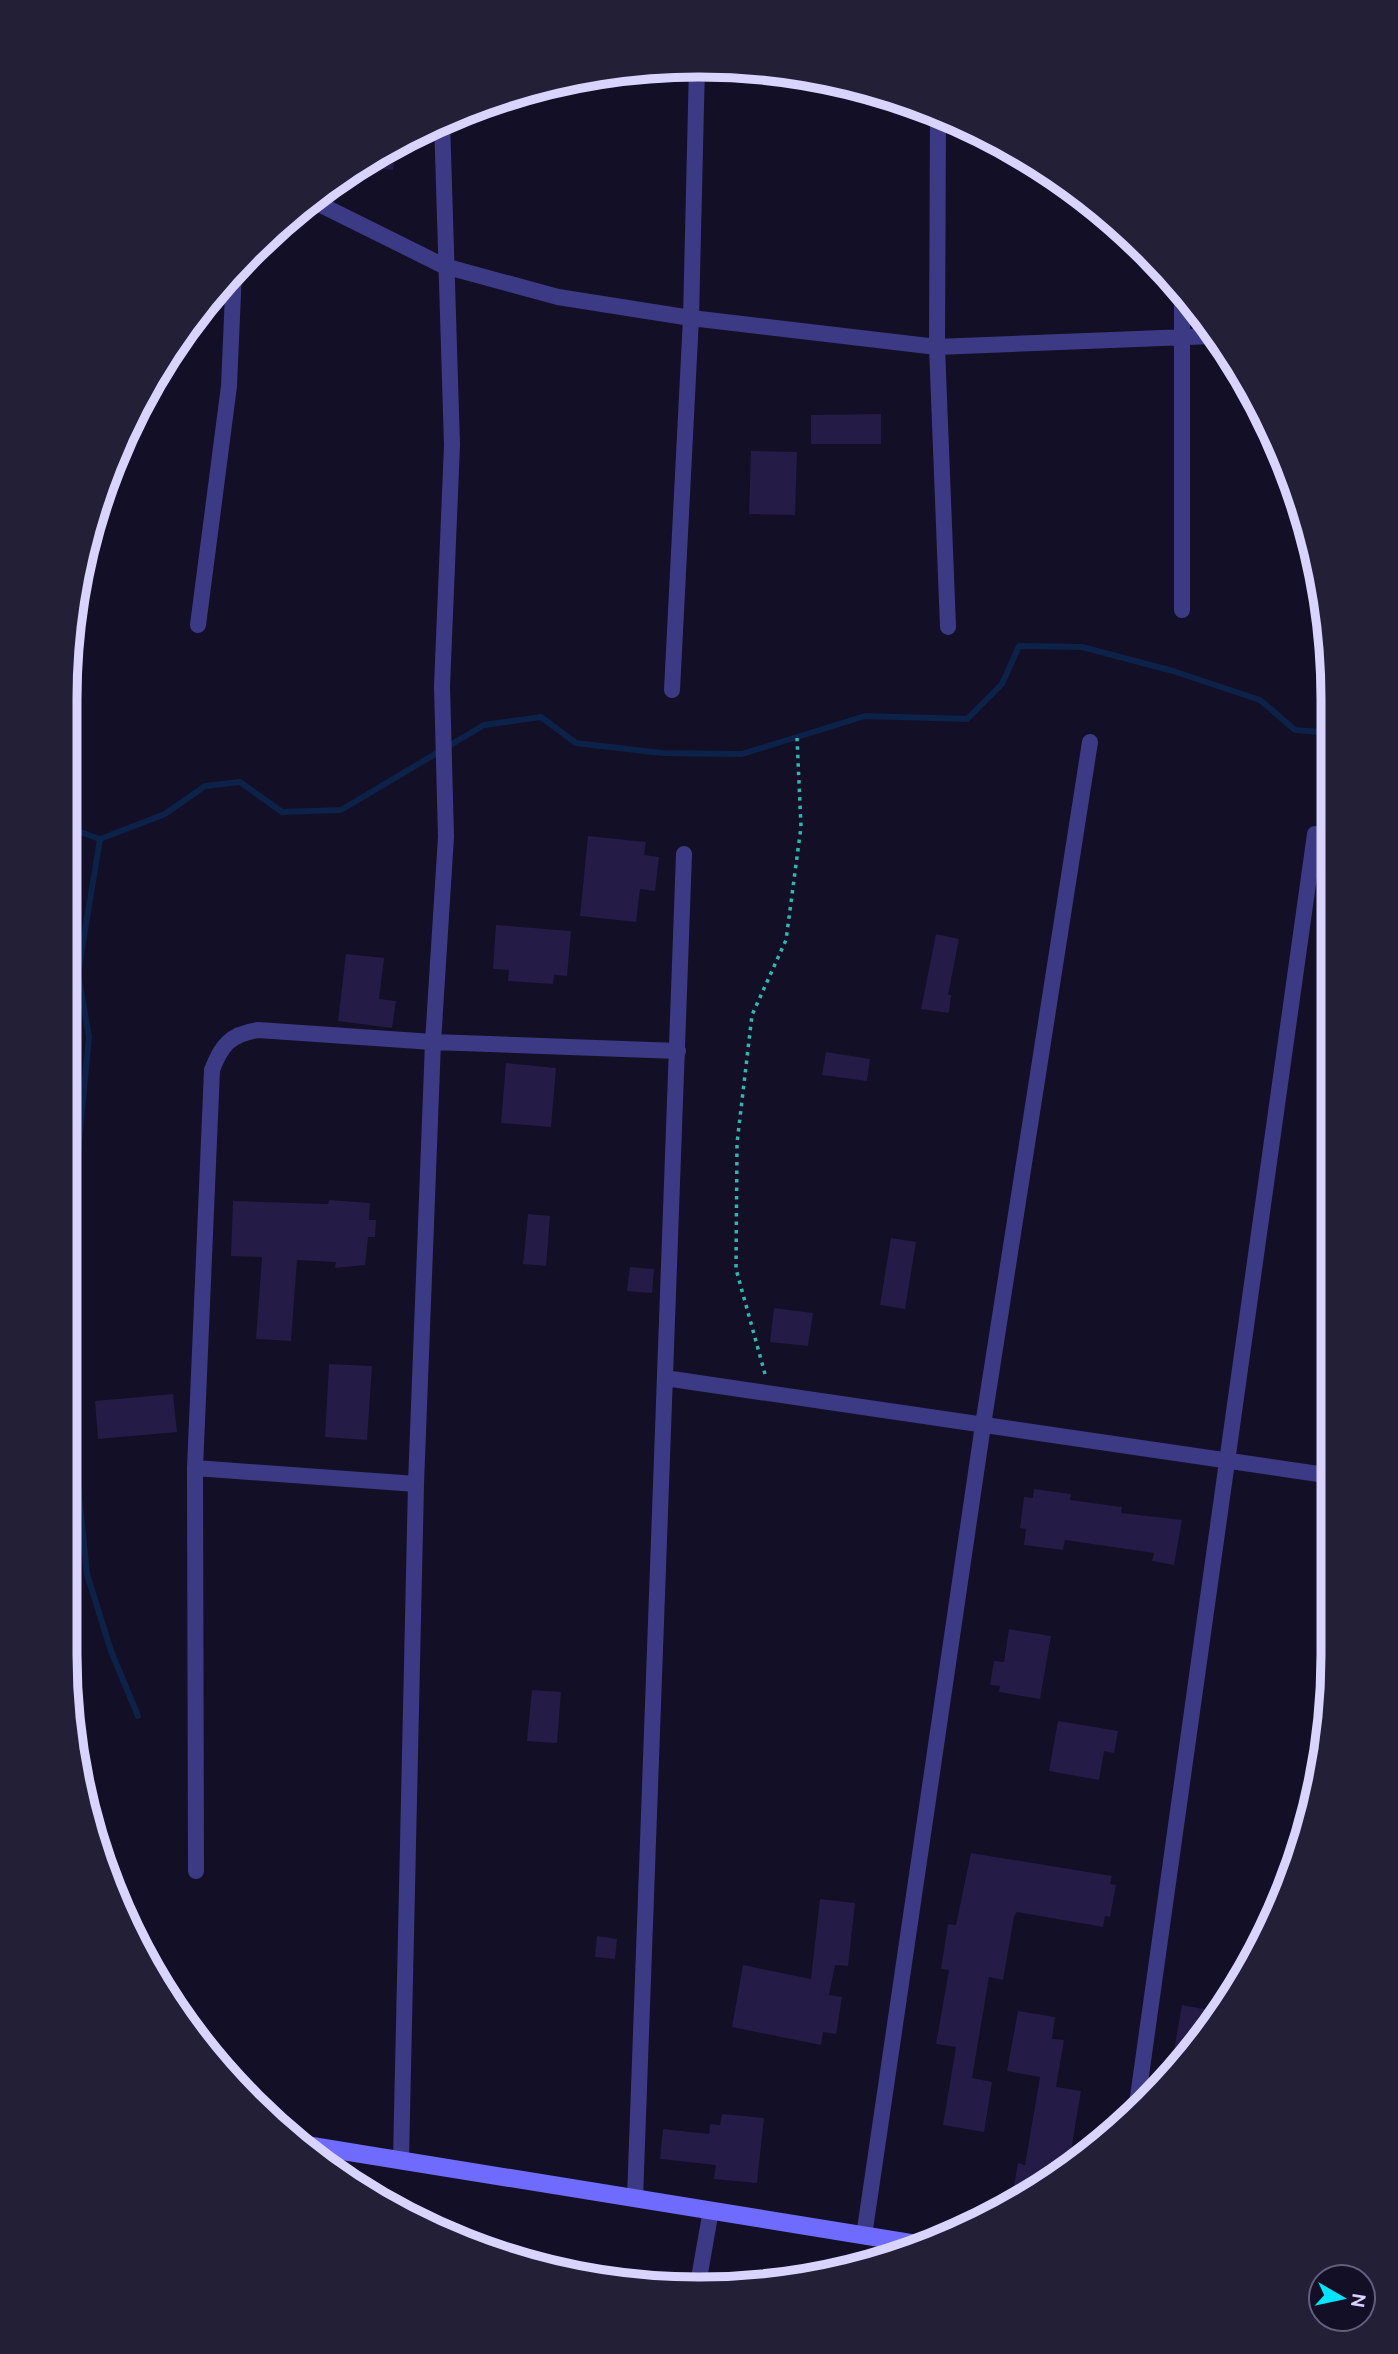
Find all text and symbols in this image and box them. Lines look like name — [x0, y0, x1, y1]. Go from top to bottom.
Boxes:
north arrow — [1307, 2263, 1377, 2333]
text: N — [1347, 2292, 1371, 2309]

